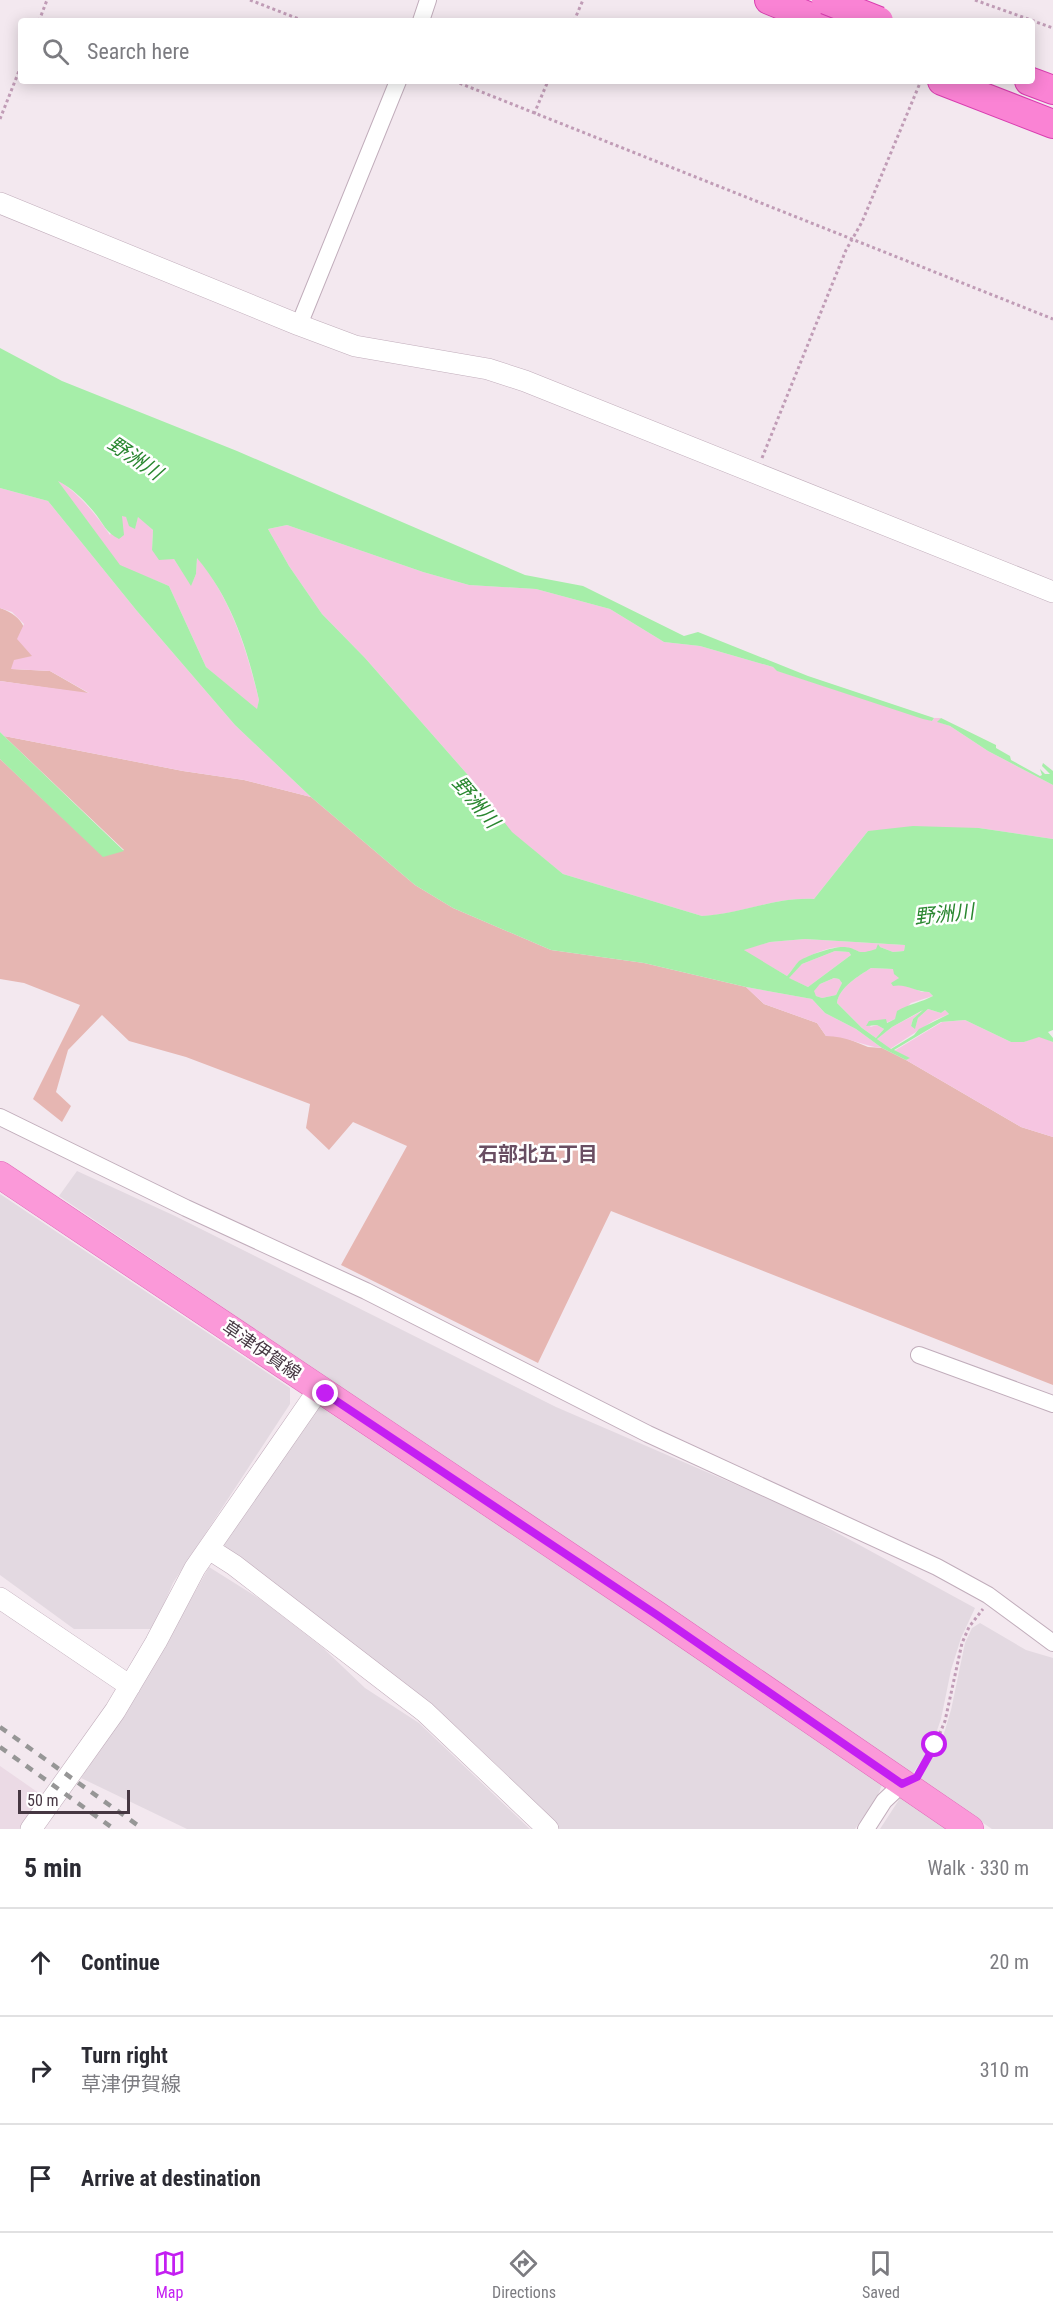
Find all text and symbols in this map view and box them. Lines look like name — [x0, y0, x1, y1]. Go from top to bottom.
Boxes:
search box — [18, 18, 1035, 84]
icon: search — [39, 35, 72, 68]
text: Search here — [87, 39, 189, 64]
water label: 野洲川 — [103, 431, 168, 486]
water label: 野洲川 — [448, 771, 506, 834]
water label: 野洲川 — [913, 899, 977, 929]
district label: 石部北五丁目 — [478, 1142, 598, 1166]
street label: 草津伊賀線 — [219, 1316, 305, 1384]
route end — [312, 1380, 338, 1406]
route start — [921, 1731, 947, 1757]
scale bar — [18, 1787, 130, 1814]
text: 50 m — [27, 1791, 59, 1810]
text: 5 min — [24, 1853, 82, 1883]
text: Walk · 330 m — [928, 1856, 1029, 1880]
icon: ahead — [24, 1946, 57, 1979]
text: Continue — [81, 1950, 160, 1975]
text: 20 m — [990, 1950, 1029, 1974]
text: Turn right — [81, 2043, 168, 2068]
icon: right — [24, 2054, 57, 2087]
text: 310 m — [980, 2058, 1029, 2082]
text: 草津伊賀線 — [81, 2072, 181, 2096]
icon: arrive — [24, 2162, 57, 2195]
text: Arrive at destination — [81, 2166, 261, 2191]
tab: Map — [153, 2247, 186, 2302]
tab: Directions — [492, 2247, 556, 2302]
tab: Saved — [862, 2247, 900, 2302]

